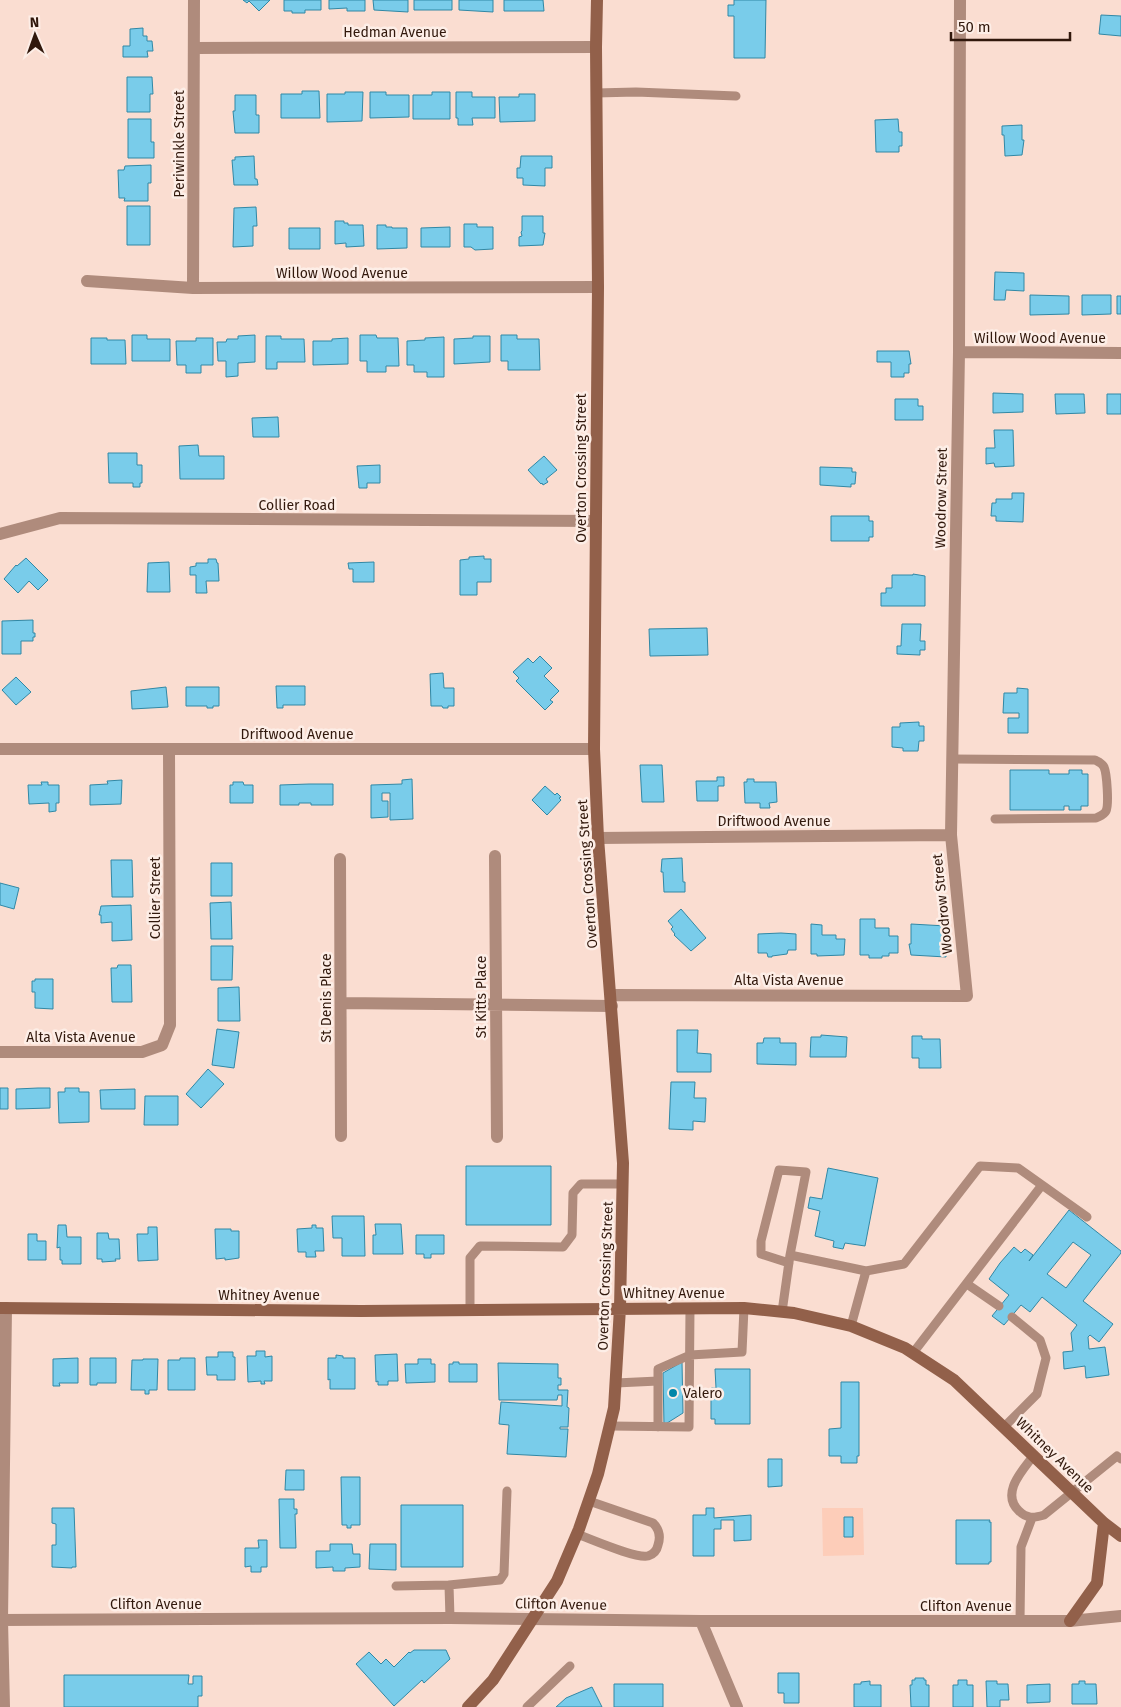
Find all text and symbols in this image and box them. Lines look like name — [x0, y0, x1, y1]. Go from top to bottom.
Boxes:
north arrow — [10, 10, 60, 60]
scale bar — [951, 10, 1070, 42]
text: N — [30, 14, 40, 31]
text: 50 m — [958, 18, 991, 36]
street label: Hedman Avenue — [343, 24, 447, 41]
street label: Periwinkle Street — [171, 89, 188, 198]
street label: Willow Wood Avenue — [276, 265, 408, 282]
street label: Willow Wood Avenue — [974, 330, 1106, 347]
street label: Overton Crossing Street — [573, 392, 590, 543]
street label: Woodrow Street — [932, 446, 951, 549]
street label: Collier Road — [259, 497, 335, 514]
street label: Driftwood Avenue — [240, 726, 354, 743]
street label: Overton Crossing Street — [574, 798, 601, 949]
street label: Driftwood Avenue — [717, 813, 831, 830]
street label: Woodrow Street — [929, 852, 956, 955]
street label: Collier Street — [147, 856, 164, 939]
street label: St Denis Place — [318, 953, 335, 1043]
street label: St Kitts Place — [473, 956, 490, 1038]
street label: Alta Vista Avenue — [734, 972, 844, 989]
street label: Alta Vista Avenue — [26, 1029, 136, 1046]
street label: Overton Crossing Street — [594, 1200, 617, 1351]
street label: Whitney Avenue — [623, 1285, 725, 1302]
street label: Whitney Avenue — [218, 1287, 320, 1304]
place label: Valero — [683, 1385, 723, 1402]
marker: Valero — [667, 1387, 679, 1399]
street label: Whitney Avenue — [1012, 1414, 1097, 1497]
street label: Clifton Avenue — [515, 1595, 607, 1614]
street label: Clifton Avenue — [110, 1596, 202, 1613]
street label: Clifton Avenue — [920, 1598, 1012, 1615]

